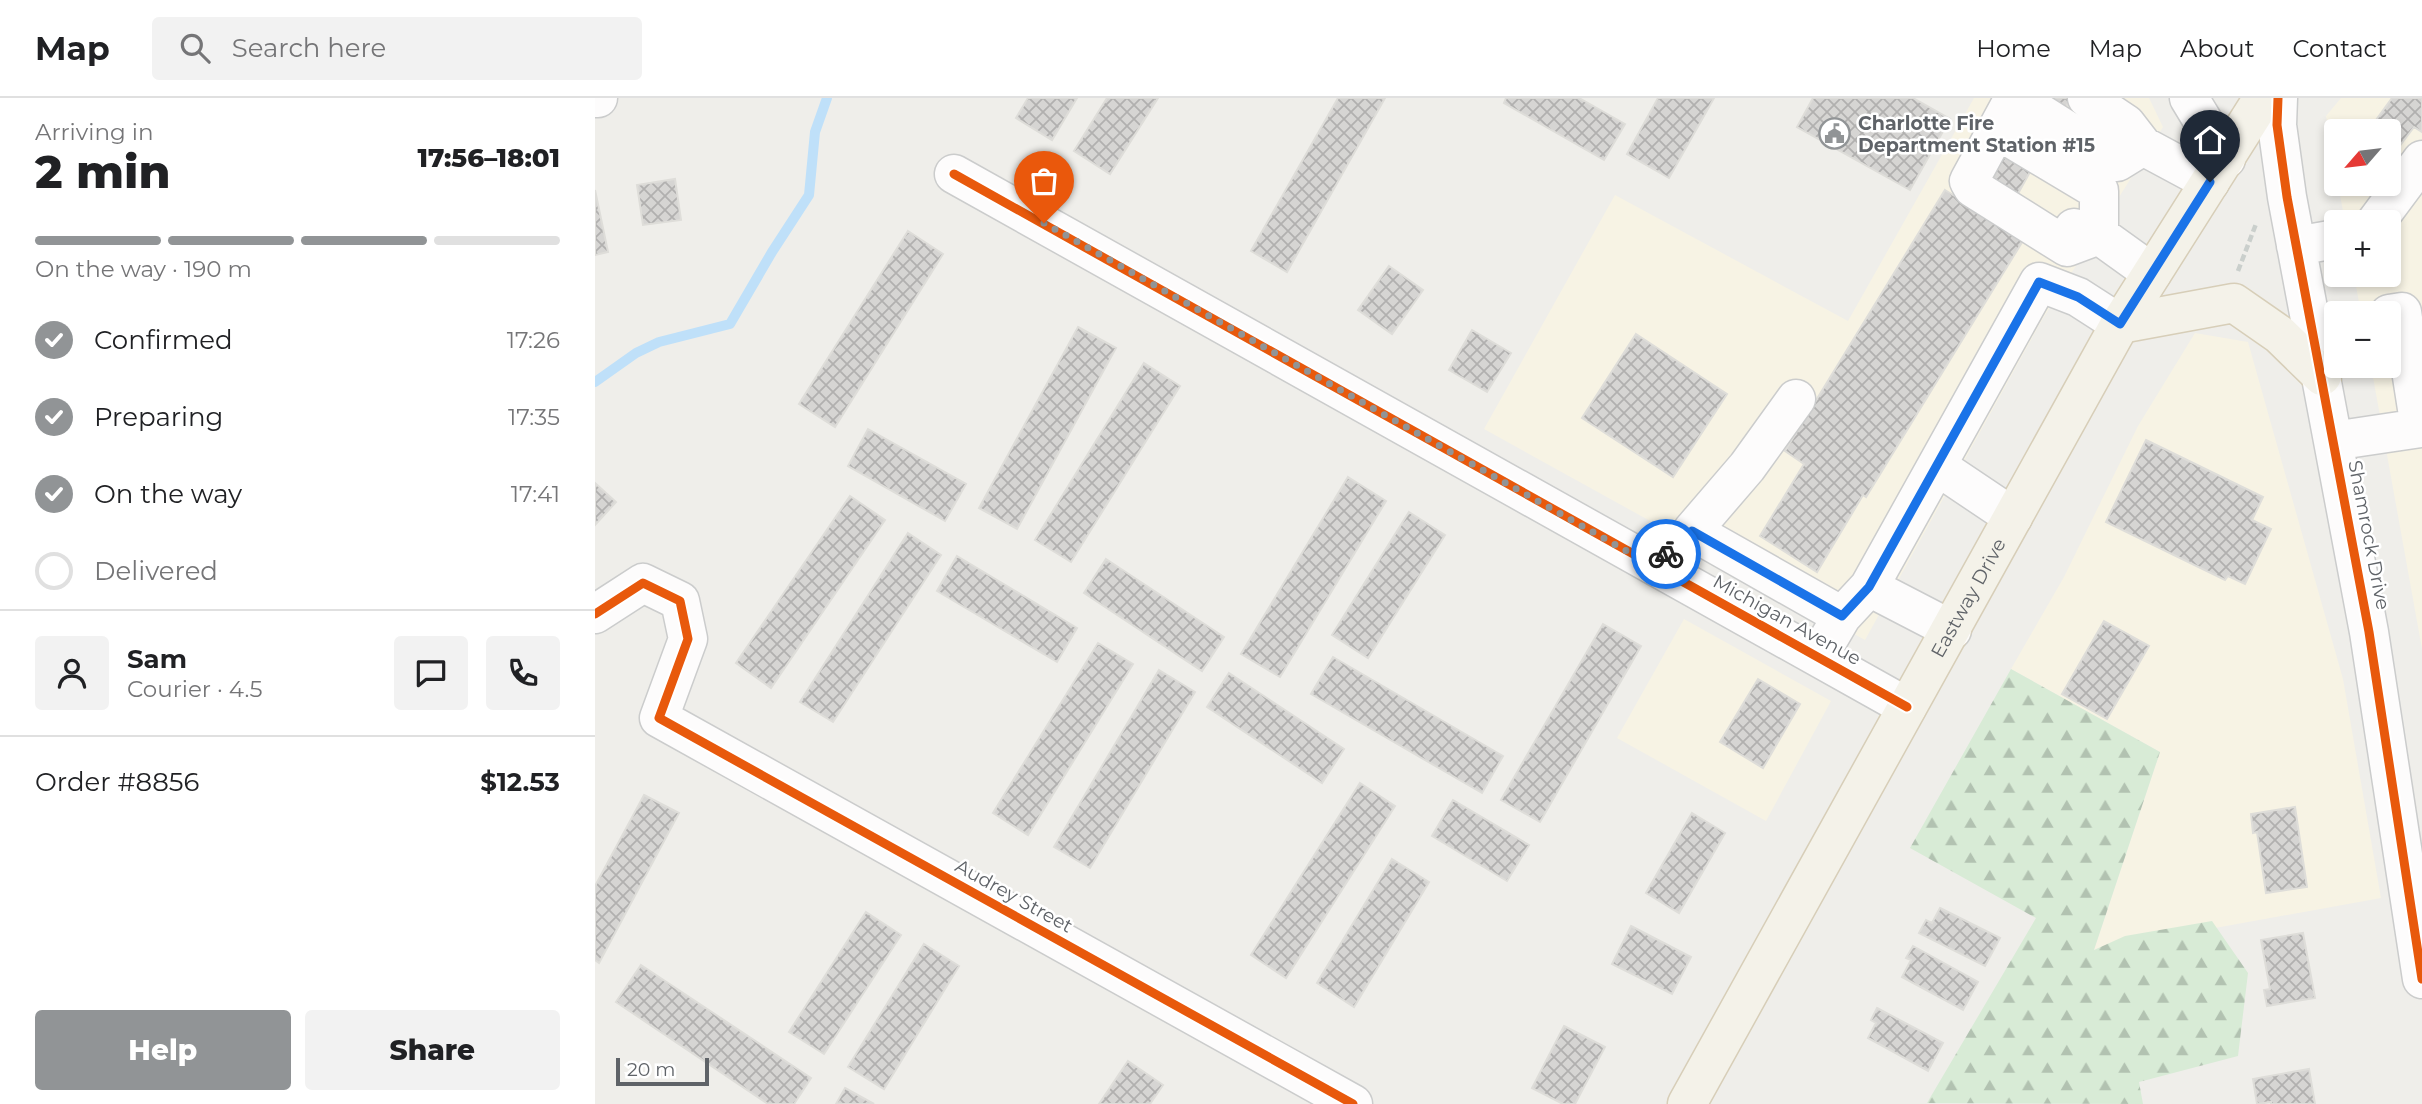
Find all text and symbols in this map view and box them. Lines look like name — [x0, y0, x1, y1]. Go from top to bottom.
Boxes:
search box — [152, 17, 642, 80]
text: Map — [35, 28, 110, 68]
icon: search — [176, 29, 214, 67]
text: Search here — [232, 32, 386, 64]
text: Home — [1976, 34, 2051, 63]
text: Map — [2089, 34, 2142, 63]
text: About — [2180, 34, 2254, 63]
text: Contact — [2292, 34, 2387, 63]
pin — [2180, 110, 2240, 182]
place label: Charlotte Fire Department Station #15 — [1858, 112, 2095, 157]
public building icon: Charlotte Fire Department Station #15 — [1818, 117, 1852, 151]
text: Arriving in — [35, 118, 154, 146]
north arrow — [2324, 119, 2401, 196]
map controls — [2324, 119, 2401, 378]
icon: home — [2191, 121, 2229, 159]
text: 17:56–18:01 — [418, 142, 560, 174]
text: 2 min — [35, 143, 170, 200]
pin — [1014, 151, 1074, 223]
icon: bag — [1025, 162, 1063, 200]
button: + — [2324, 210, 2401, 287]
text: On the way · 190 m — [35, 255, 252, 283]
button: − — [2324, 301, 2401, 378]
icon: check — [35, 321, 73, 359]
text: Confirmed — [94, 324, 233, 356]
text: 17:26 — [507, 326, 560, 354]
icon: check — [35, 398, 73, 436]
text: Preparing — [94, 401, 223, 433]
text: 17:35 — [508, 403, 560, 431]
street label: Shamrock Drive — [2343, 458, 2395, 612]
icon: check — [35, 475, 73, 513]
text: On the way — [94, 478, 242, 510]
text: 17:41 — [511, 480, 560, 508]
courier — [1631, 519, 1701, 589]
street label: Eastway Drive — [1926, 534, 2010, 661]
icon: bike — [1647, 535, 1685, 573]
text: Delivered — [94, 555, 218, 587]
street label: Michigan Avenue — [1709, 570, 1865, 670]
button: person — [35, 636, 109, 710]
button: chat — [394, 636, 468, 710]
button: phone — [486, 636, 560, 710]
text: Sam — [127, 643, 187, 675]
text: Courier · 4.5 — [127, 675, 262, 703]
text: Order #8856 — [35, 766, 199, 798]
text: $12.53 — [480, 766, 560, 798]
street label: Audrey Street — [951, 854, 1077, 938]
button: Help — [35, 1010, 291, 1090]
button: Share — [305, 1010, 560, 1090]
scale bar — [616, 1055, 709, 1087]
text: 20 m — [627, 1058, 675, 1081]

